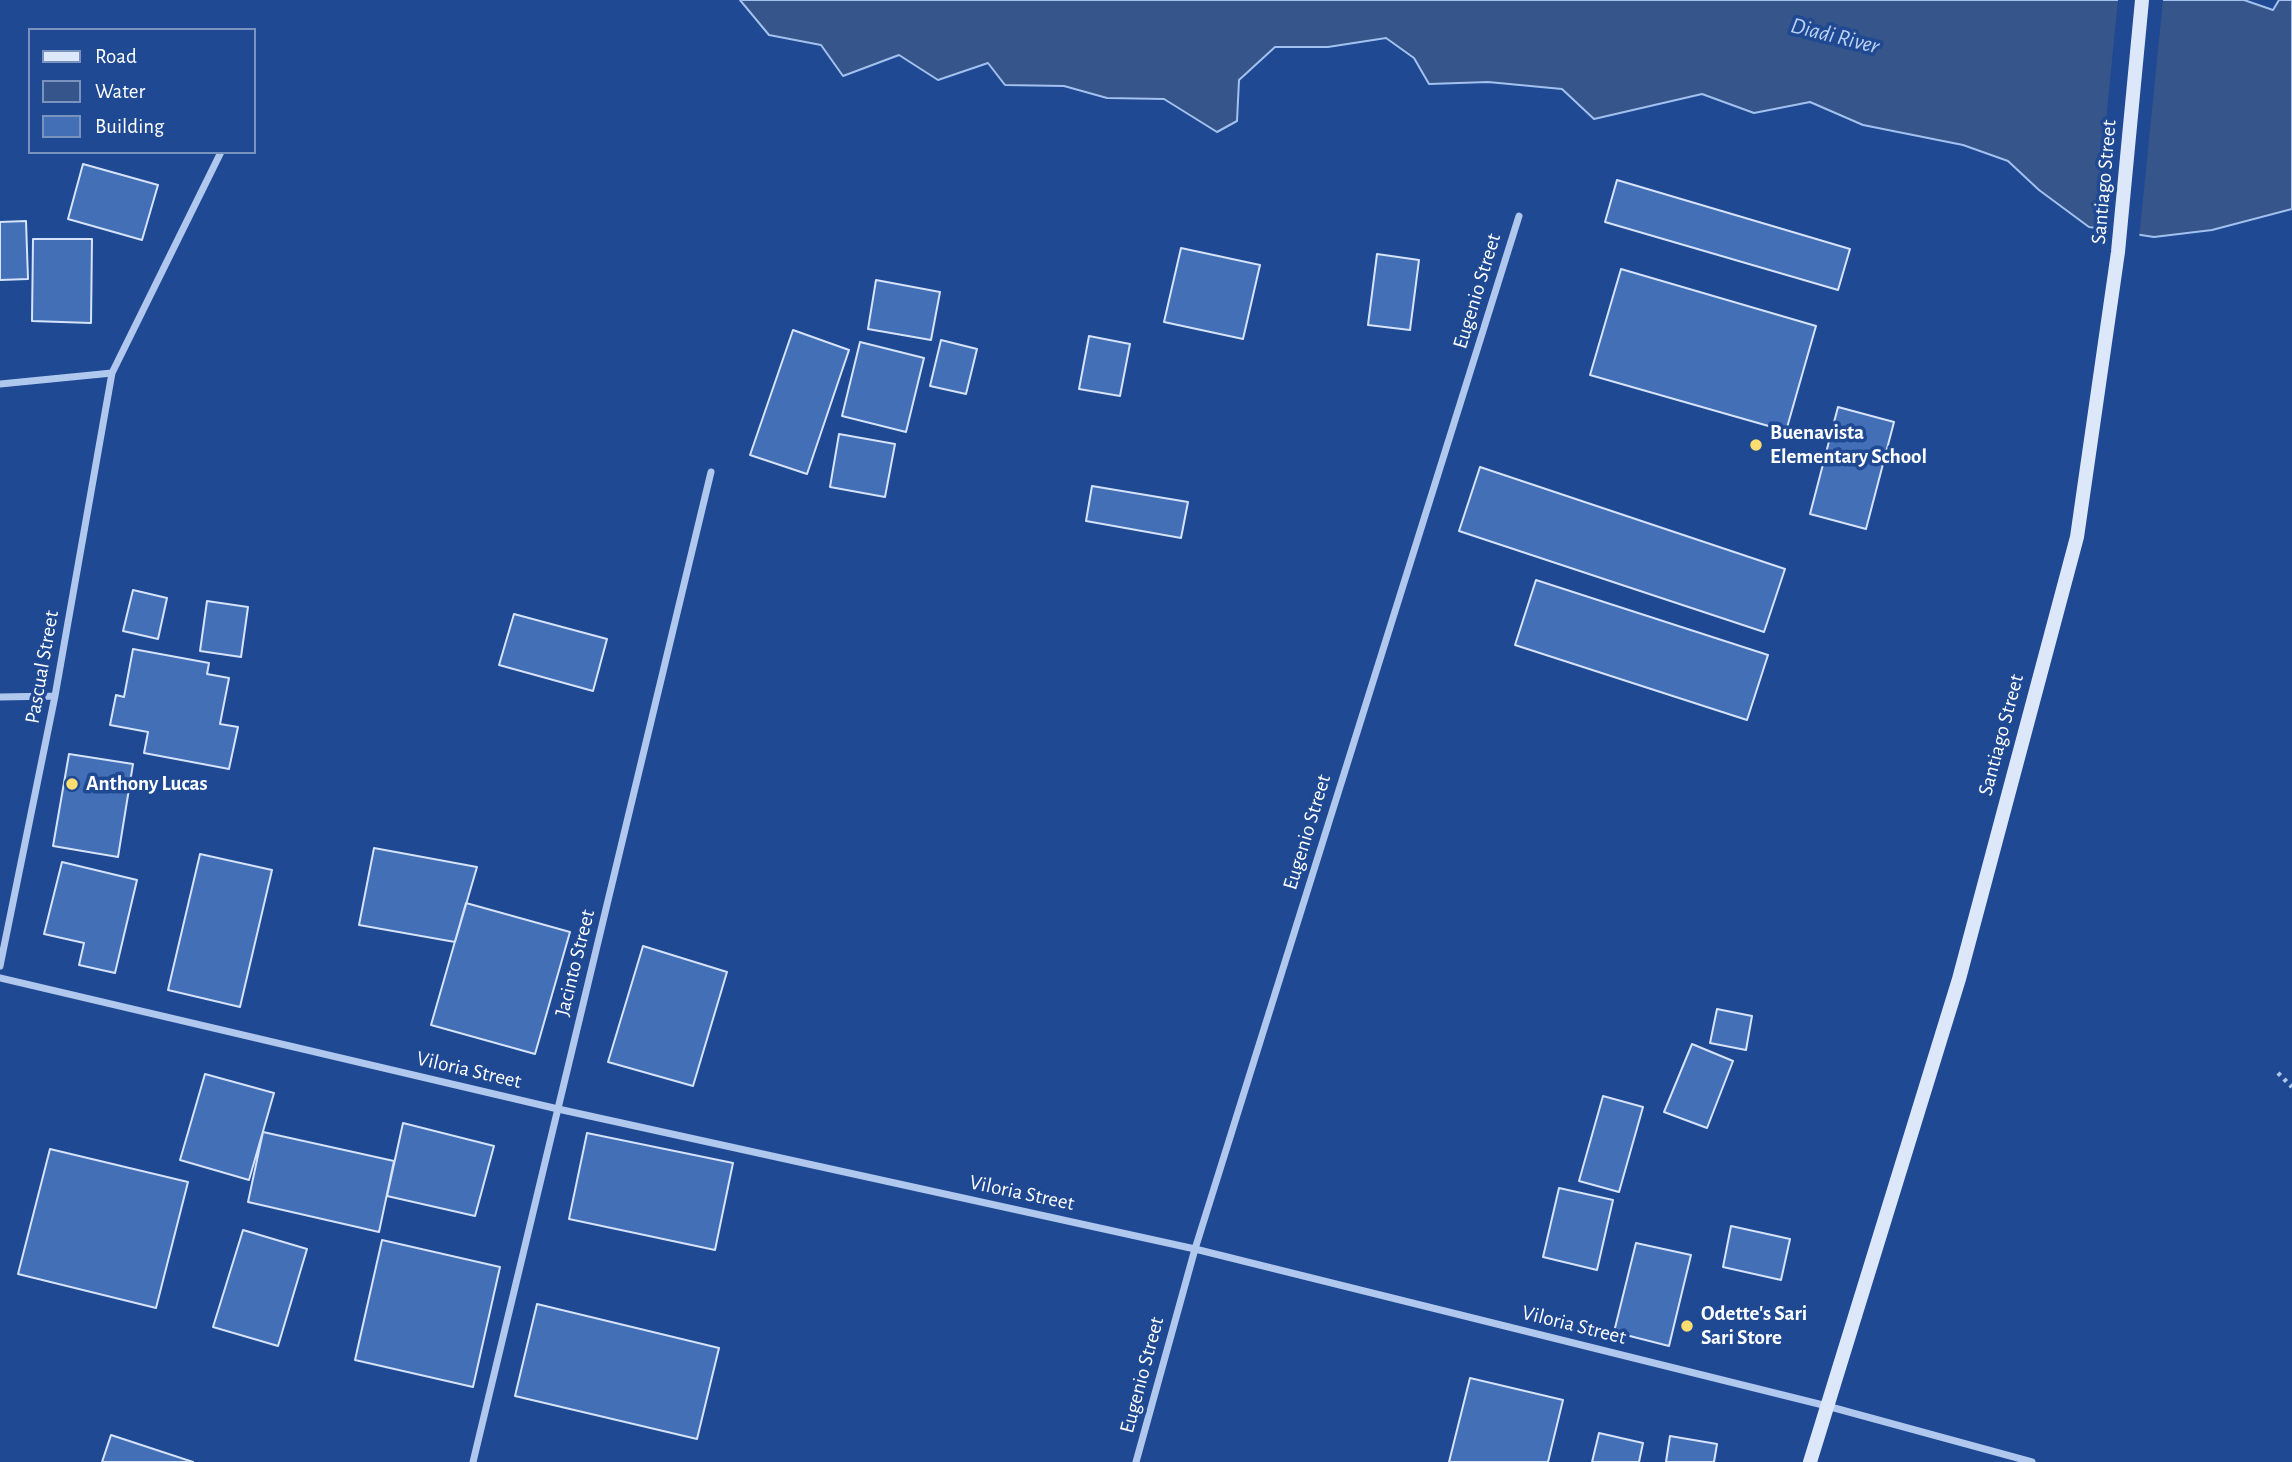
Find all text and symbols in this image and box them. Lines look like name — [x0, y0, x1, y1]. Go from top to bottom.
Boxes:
water label: Diadi River — [1788, 12, 1882, 60]
legend — [28, 28, 256, 154]
text: Road — [95, 46, 137, 67]
text: Water — [95, 81, 145, 102]
text: Building — [95, 116, 164, 137]
street label: Santiago Street — [2086, 119, 2122, 245]
street label: Eugenio Street — [1447, 230, 1507, 352]
place label: Buenavista Elementary School — [1770, 420, 1927, 470]
marker: Buenavista Elementary School — [1748, 437, 1764, 453]
street label: Pascual Street — [20, 608, 64, 726]
street label: Santiago Street — [1973, 671, 2029, 799]
place label: Anthony Lucas — [86, 771, 208, 797]
street label: Eugenio Street — [1277, 771, 1337, 893]
marker: Anthony Lucas — [64, 776, 80, 792]
street label: Jacinto Street — [550, 907, 600, 1019]
street label: Viloria Street — [414, 1046, 524, 1094]
street label: Viloria Street — [967, 1170, 1077, 1216]
street label: Viloria Street — [1519, 1300, 1629, 1350]
place label: Odette's Sari Sari Store — [1701, 1301, 1807, 1351]
street label: Eugenio Street — [1114, 1314, 1170, 1436]
marker: Odette's Sari Sari Store — [1679, 1318, 1695, 1334]

